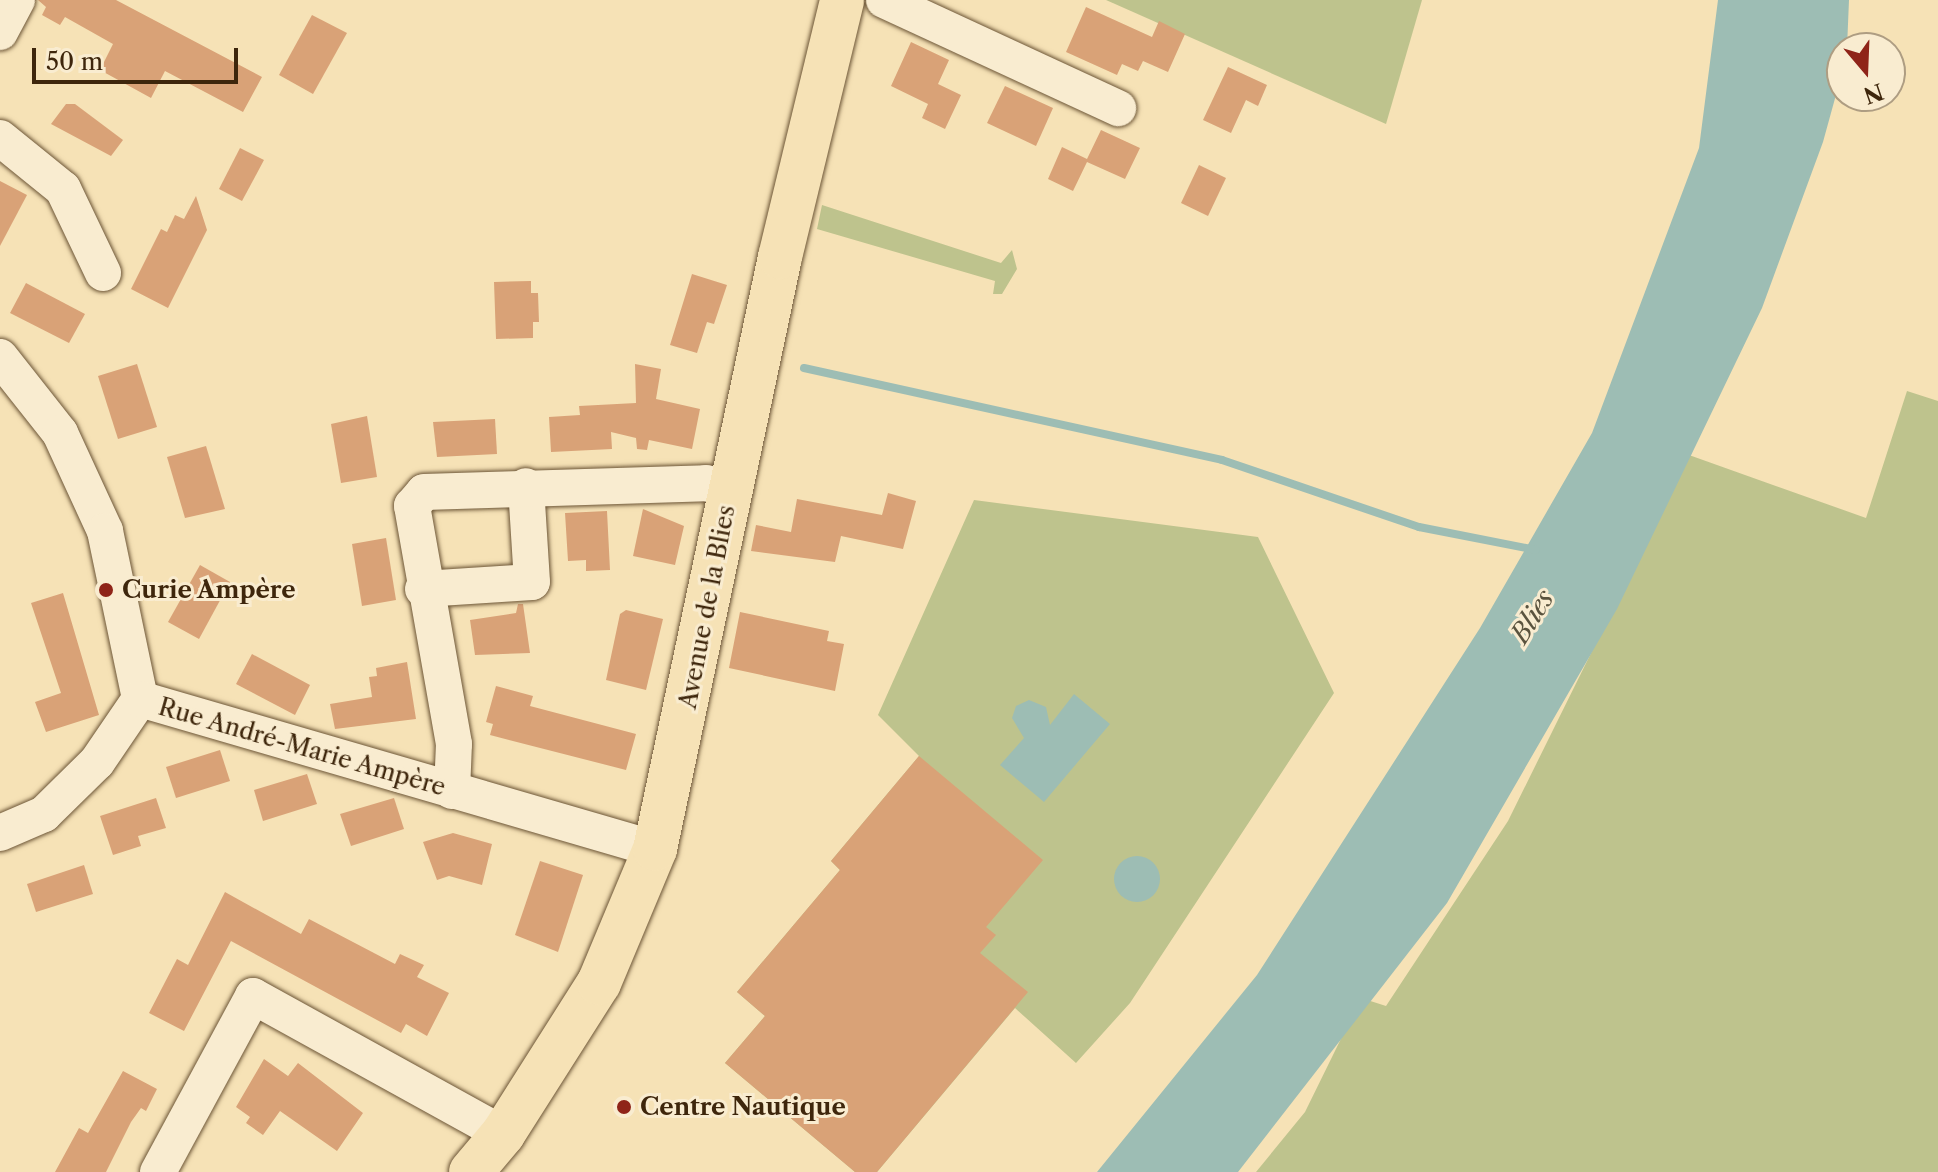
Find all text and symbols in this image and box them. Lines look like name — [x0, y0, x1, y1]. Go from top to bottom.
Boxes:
scale bar — [36, 32, 242, 82]
north arrow — [1826, 32, 1906, 112]
text: 50 m — [46, 47, 103, 76]
text: N — [1860, 77, 1887, 109]
street label: Avenue de la Blies — [673, 503, 741, 711]
place label: Curie Ampère — [122, 576, 297, 604]
marker: Curie Ampère — [97, 581, 115, 599]
water label: Blies — [1505, 585, 1561, 649]
street label: Rue André-Marie Ampère — [154, 692, 450, 802]
place label: Centre Nautique — [640, 1093, 846, 1121]
marker: Centre Nautique — [615, 1098, 633, 1116]

